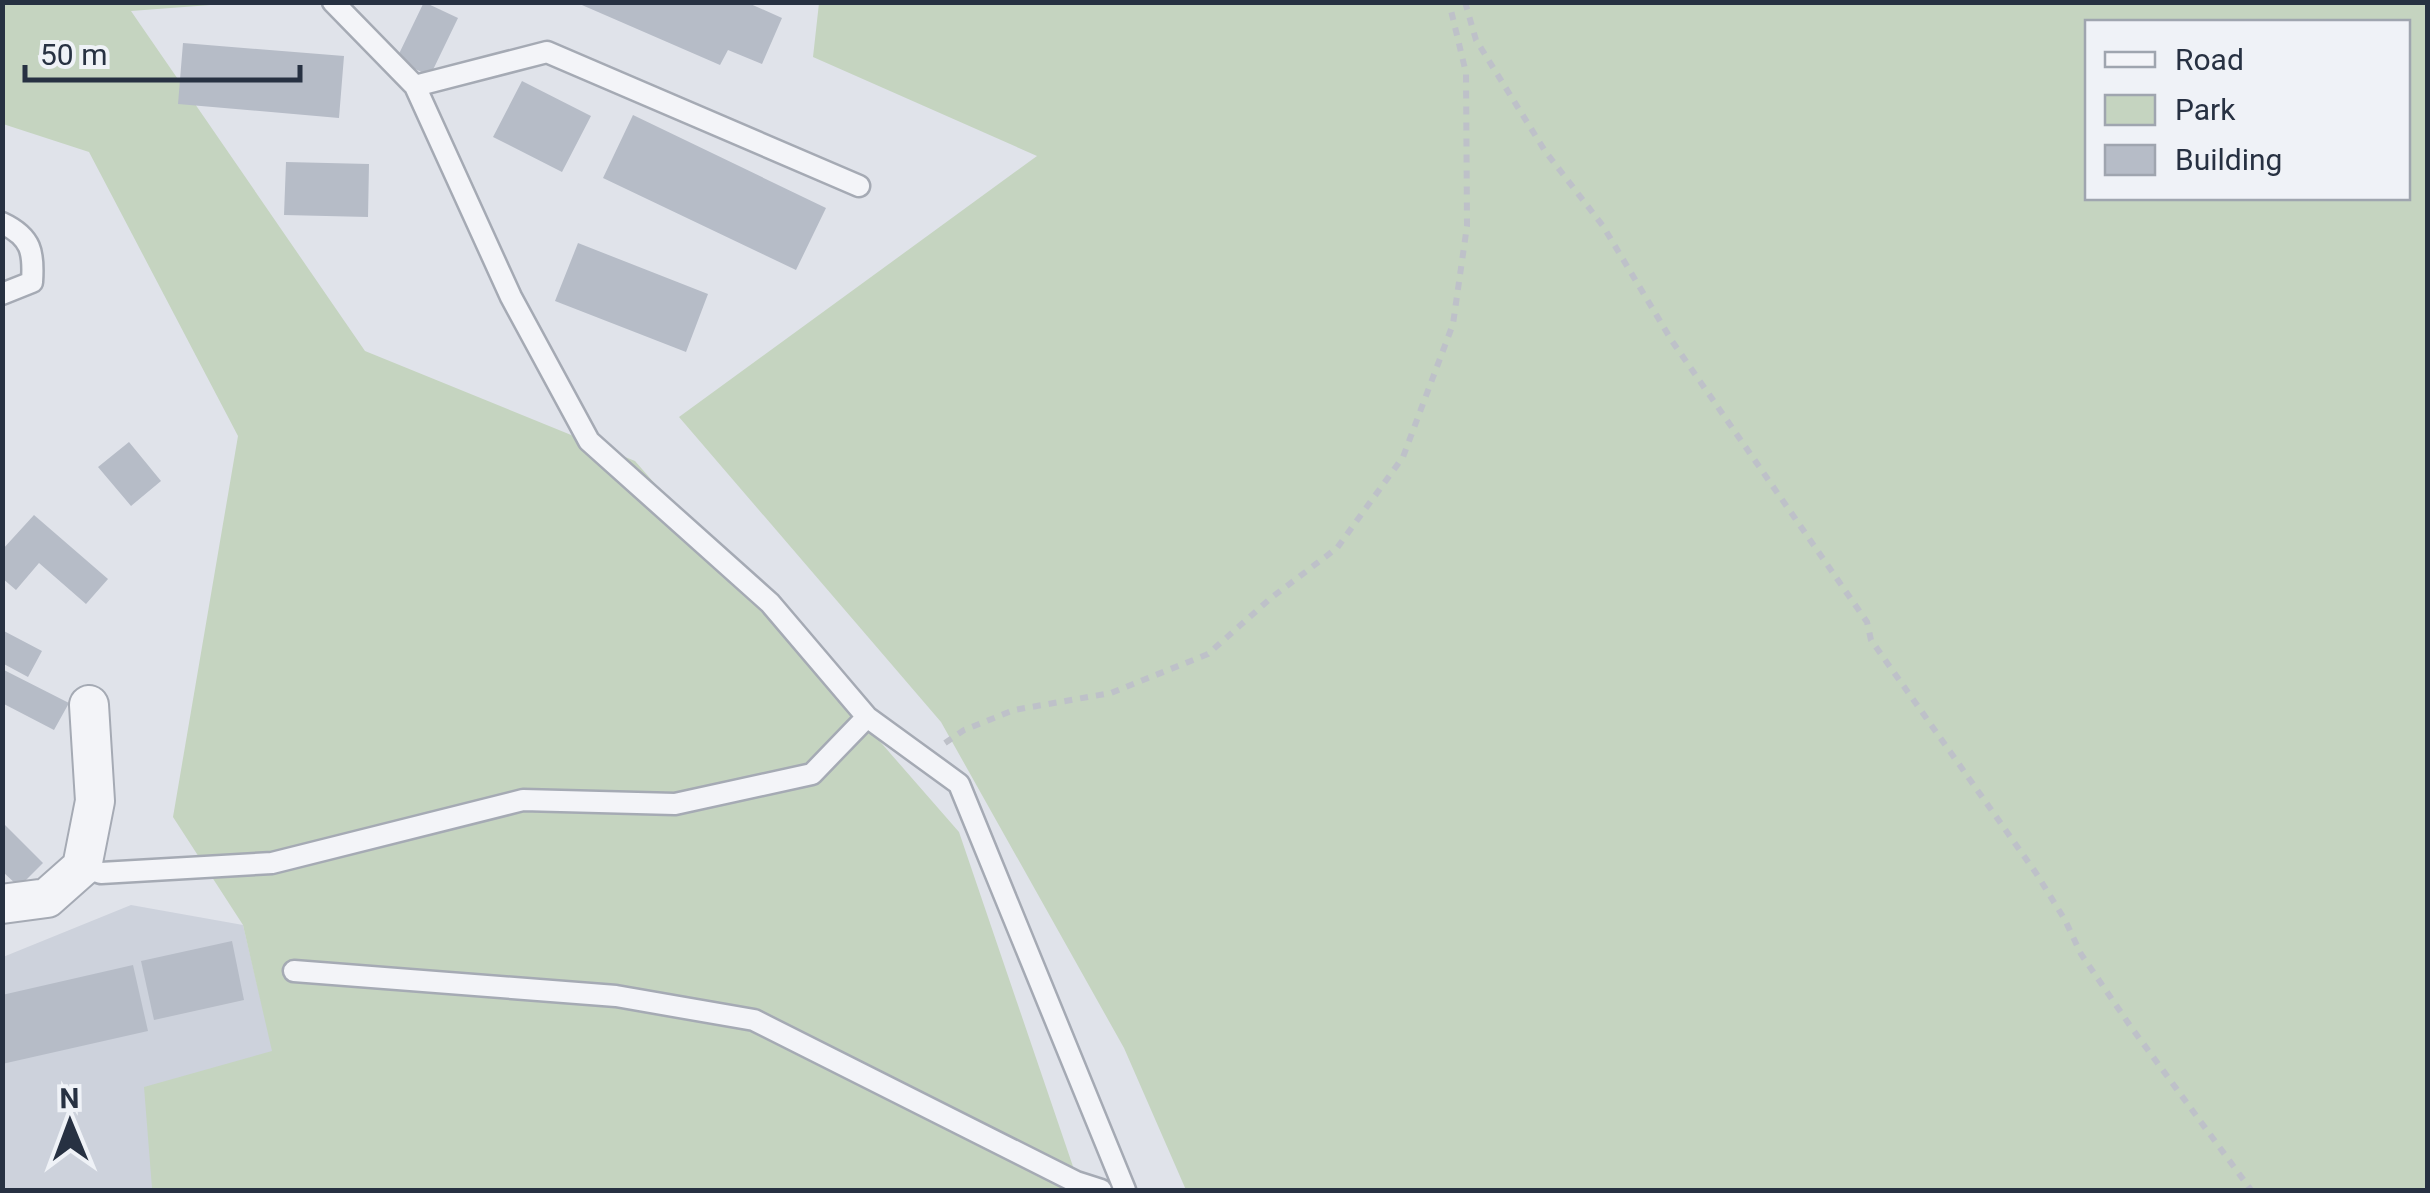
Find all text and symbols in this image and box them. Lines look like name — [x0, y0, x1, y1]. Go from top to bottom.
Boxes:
scale bar — [25, 20, 300, 82]
legend — [2085, 20, 2410, 200]
text: 50 m — [40, 37, 107, 72]
text: Road — [2175, 42, 2244, 77]
text: Park — [2175, 92, 2236, 127]
text: Building — [2175, 142, 2282, 177]
north arrow — [20, 1073, 120, 1173]
text: N — [59, 1082, 80, 1115]

